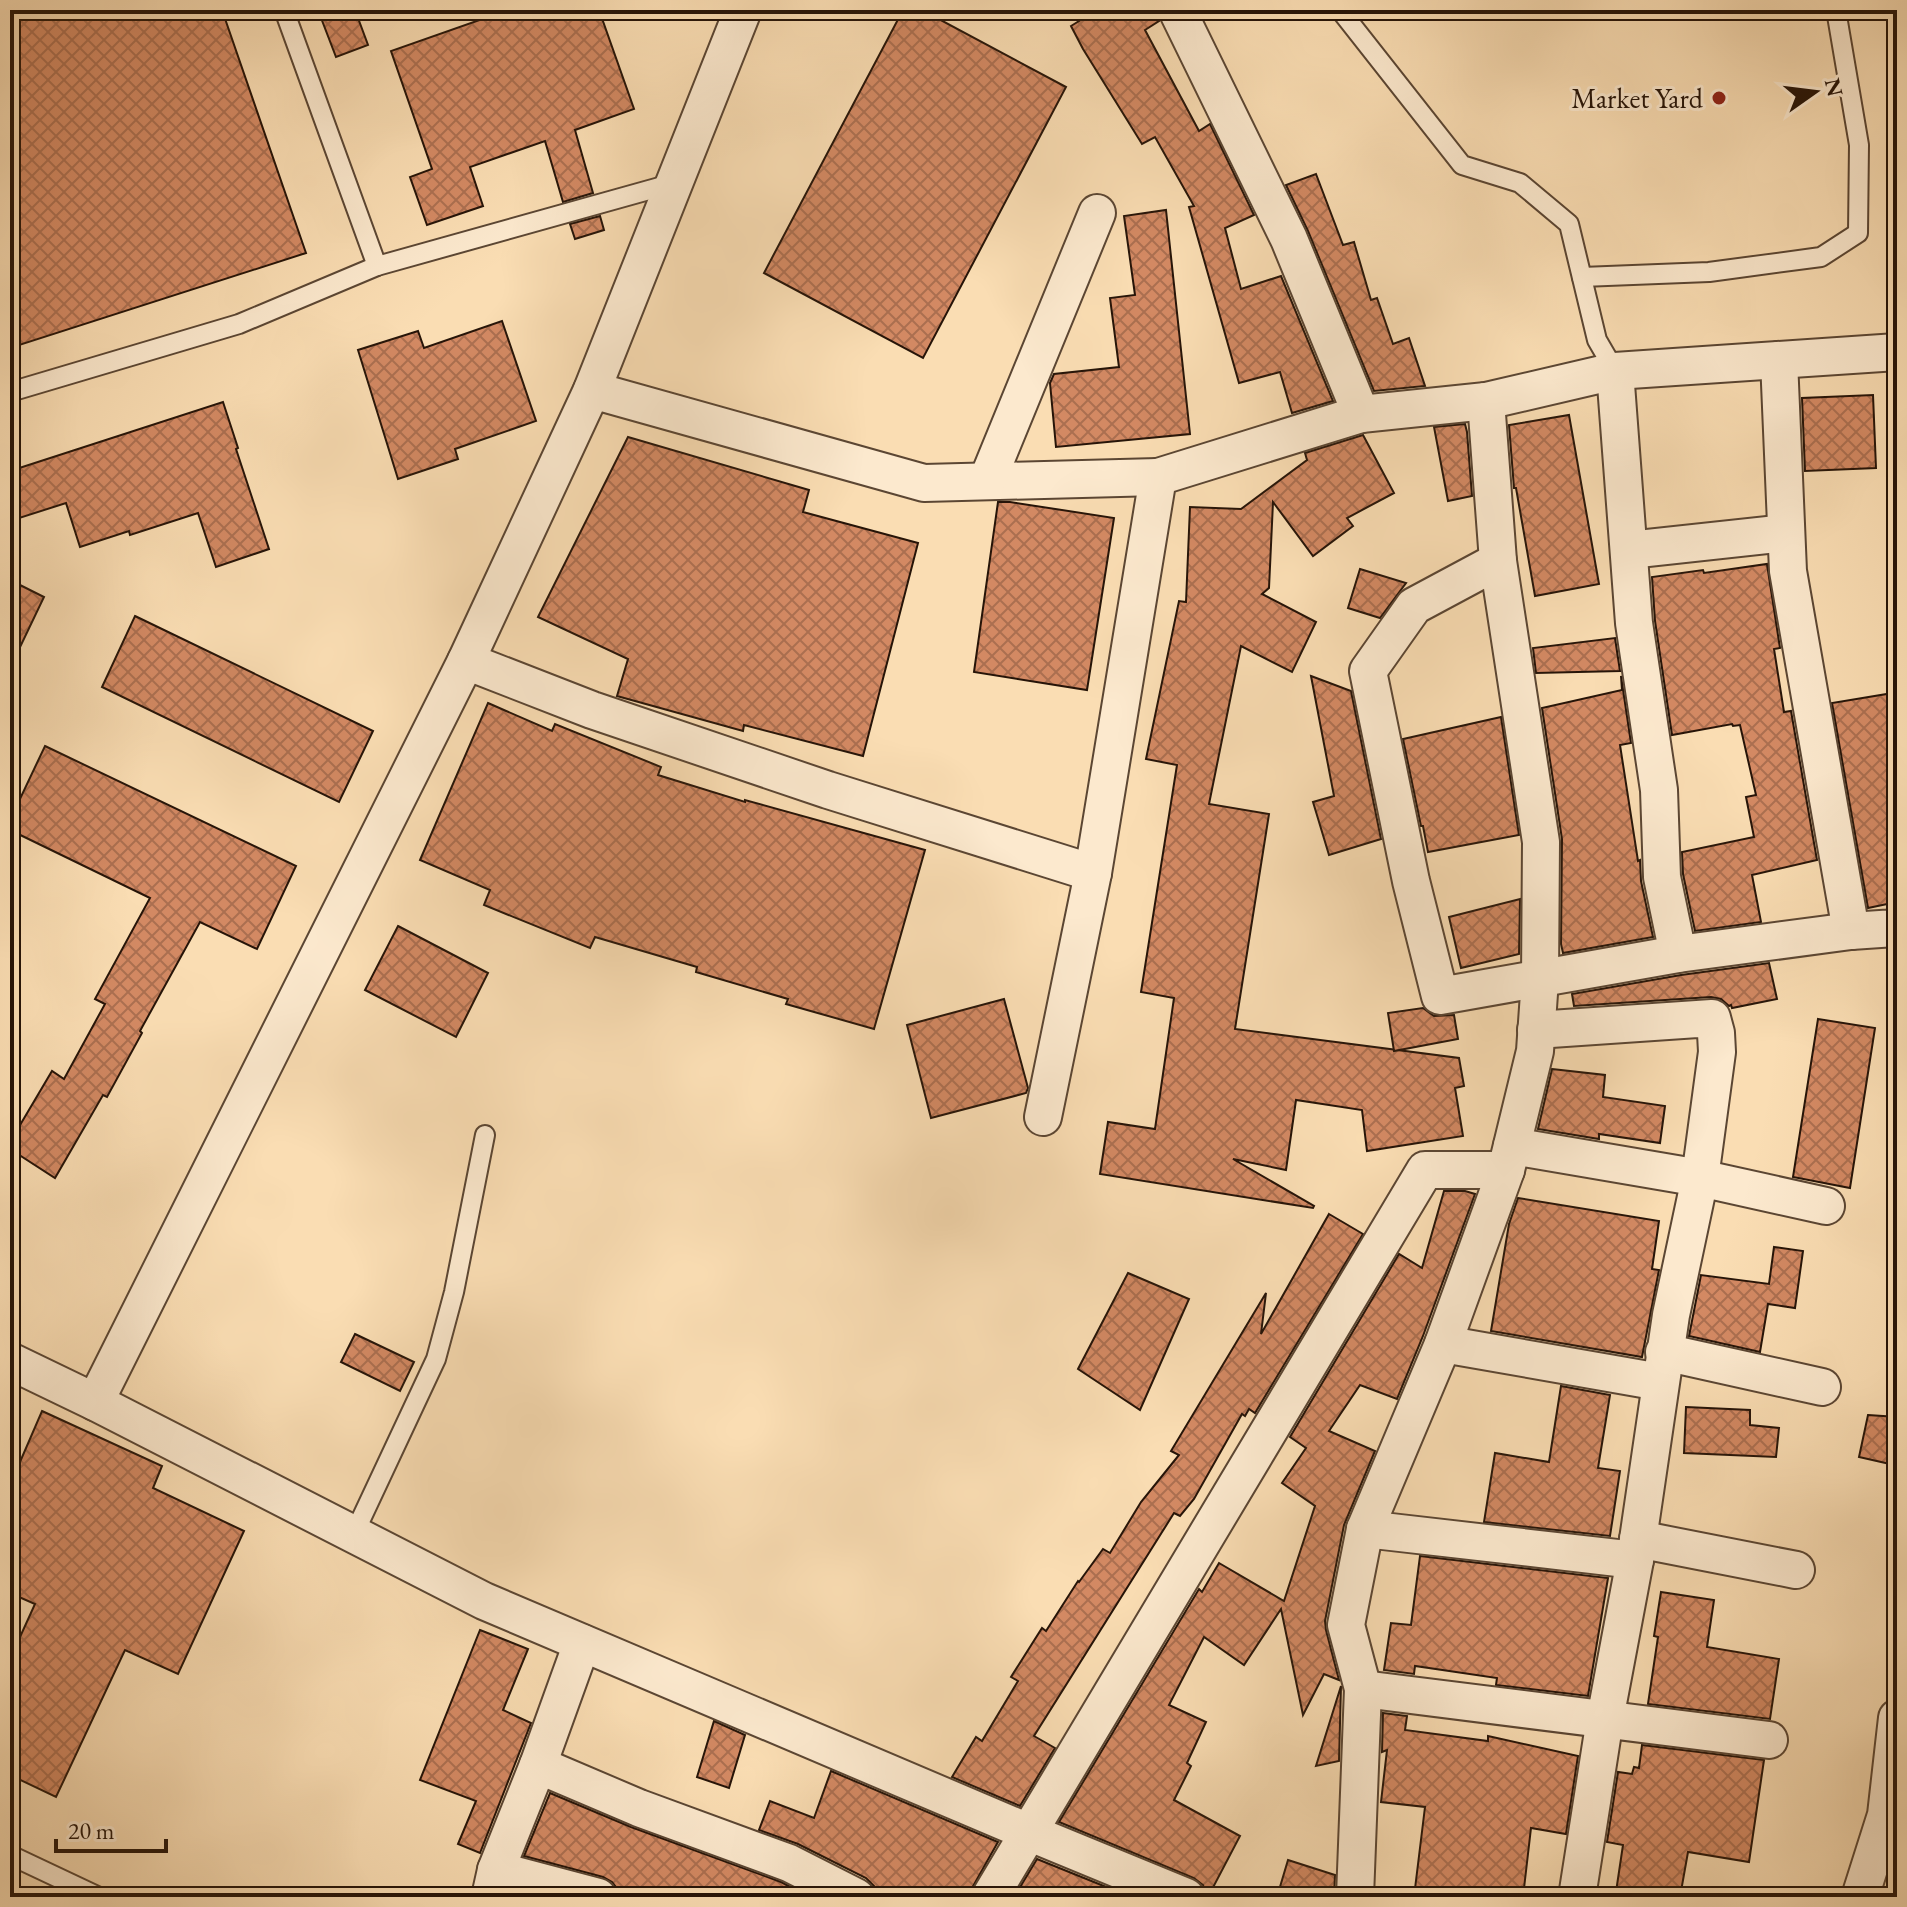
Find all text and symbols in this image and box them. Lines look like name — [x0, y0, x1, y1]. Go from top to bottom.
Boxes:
north arrow — [1775, 52, 1855, 132]
text: N — [1818, 75, 1850, 100]
place label: Market Yard — [1571, 80, 1704, 116]
marker: Market Yard — [1710, 89, 1728, 107]
scale bar — [56, 1803, 166, 1853]
text: 20 m — [68, 1815, 115, 1846]

